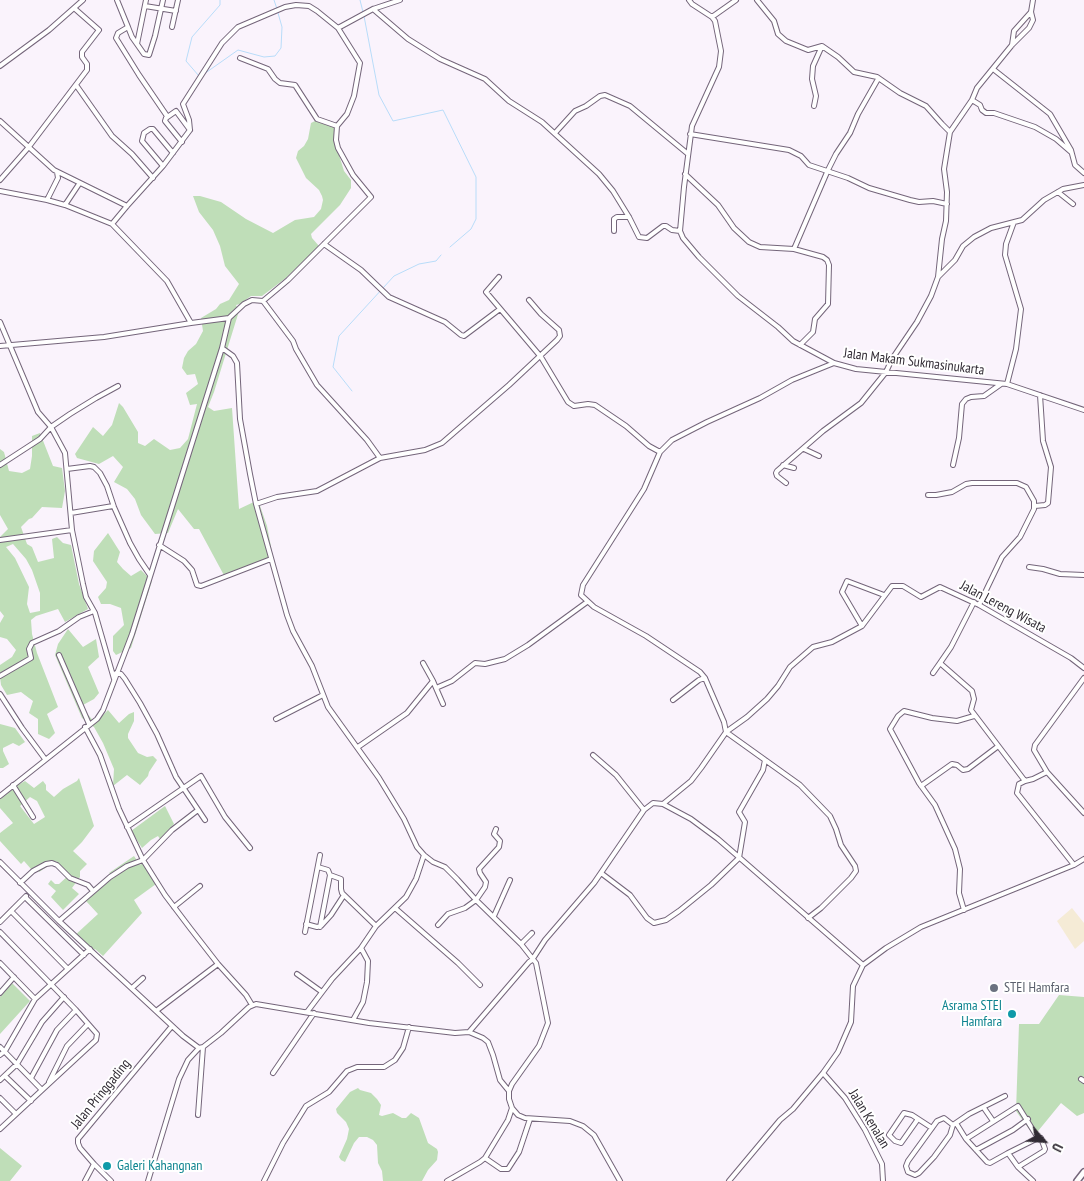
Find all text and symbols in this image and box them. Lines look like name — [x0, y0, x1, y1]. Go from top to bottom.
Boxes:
street label: Jalan Makam Sukmasinukarta — [843, 345, 985, 379]
street label: Jalan Lereng Wisata — [957, 577, 1049, 637]
place label: STEI Hamfara — [1004, 980, 1069, 996]
marker: STEI Hamfara — [988, 982, 1000, 994]
place label: Asrama STEI Hamfara — [942, 998, 1002, 1030]
marker: Asrama STEI Hamfara — [1006, 1008, 1018, 1020]
street label: Jalan Pringgading — [68, 1056, 134, 1132]
street label: Jalan Kenalan — [845, 1086, 893, 1152]
north arrow — [1019, 1116, 1069, 1166]
text: U — [1048, 1140, 1067, 1155]
place label: Galeri Kahangnan — [117, 1158, 202, 1174]
marker: Galeri Kahangnan — [101, 1160, 113, 1172]

